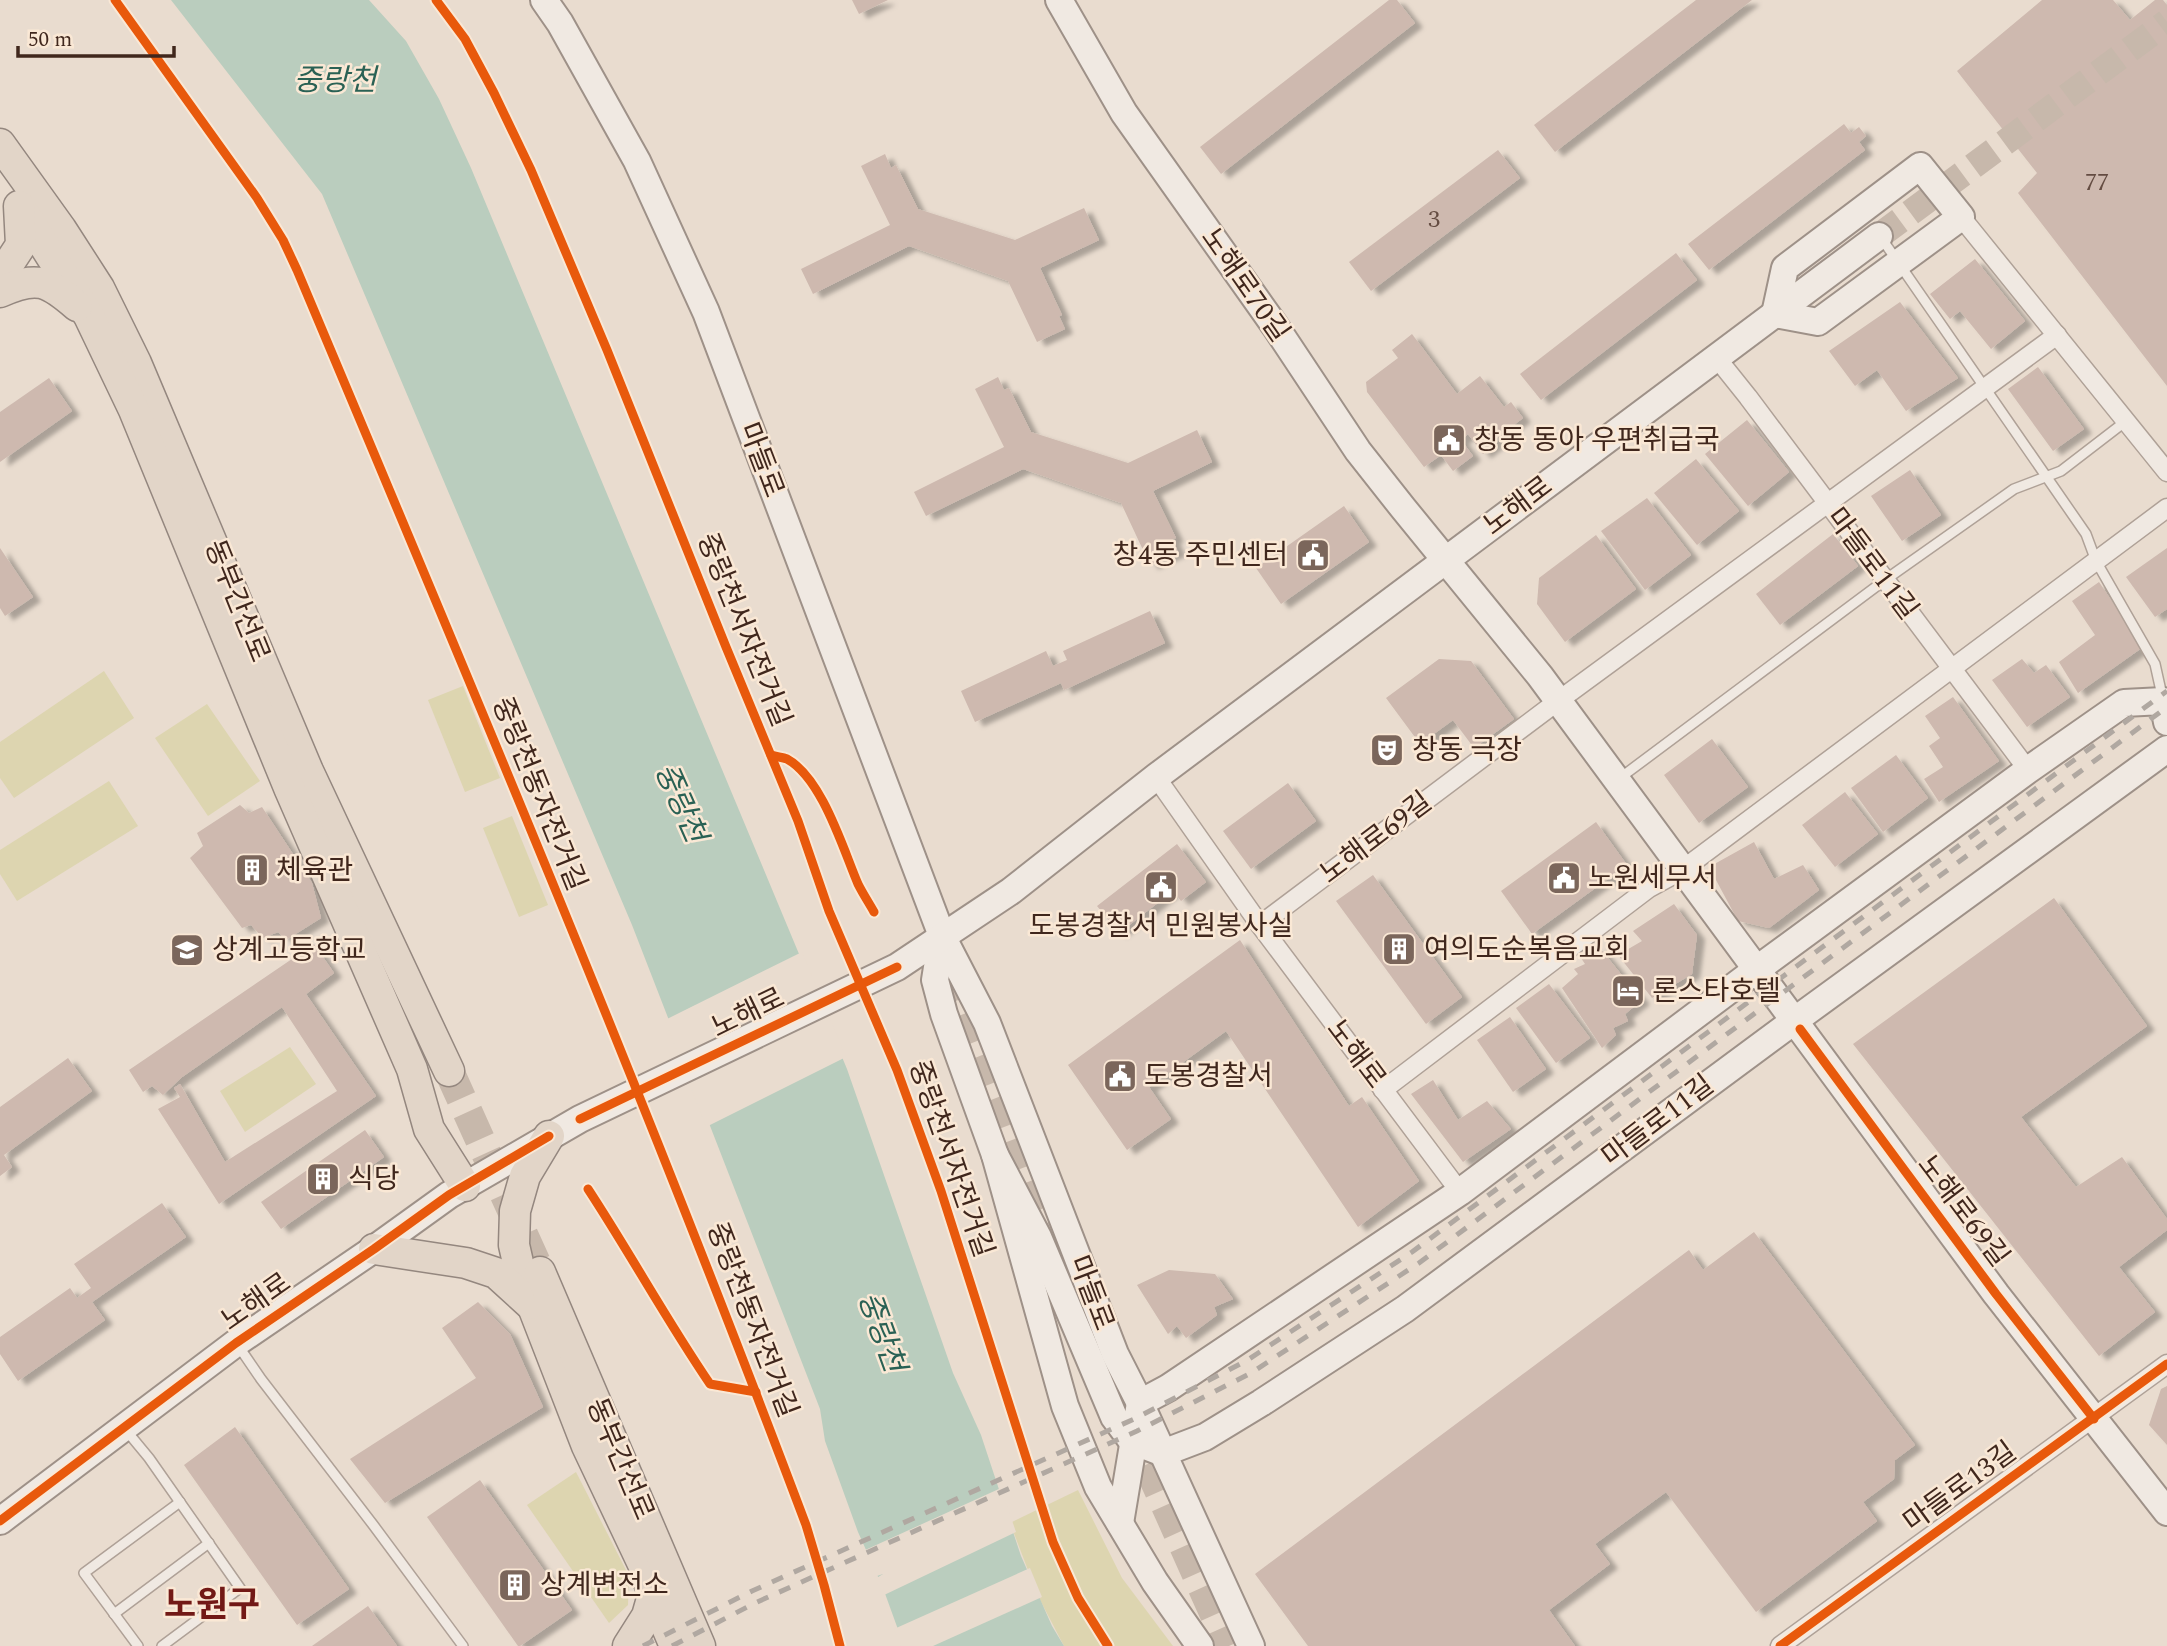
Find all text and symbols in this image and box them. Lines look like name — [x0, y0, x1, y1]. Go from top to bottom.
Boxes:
scale bar — [18, 14, 173, 58]
text: 50 m — [28, 24, 72, 56]
water label: 중랑천 — [294, 58, 380, 104]
house number: 77 — [2085, 165, 2109, 201]
house number: 3 — [1428, 202, 1440, 238]
street label: 노해로70길 — [1190, 219, 1300, 351]
street label: 마들로 — [727, 416, 795, 504]
place label: 창동 동아 우편취급국 — [1474, 419, 1720, 462]
public building icon: 창동 동아 우편취급국 — [1430, 421, 1468, 459]
street label: 노해로 — [1474, 466, 1562, 546]
street label: 마들로11길 — [1815, 499, 1929, 629]
street label: 중랑천서자전거길 — [685, 526, 803, 734]
street label: 동부간선로 — [193, 533, 281, 669]
place label: 창4동 주민센터 — [1112, 534, 1288, 577]
public building icon: 창4동 주민센터 — [1294, 536, 1332, 574]
street label: 중랑천동자전거길 — [480, 690, 598, 898]
place label: 창동 극장 — [1412, 729, 1522, 772]
theatre icon: 창동 극장 — [1368, 731, 1406, 769]
water label: 중랑천 — [642, 756, 719, 853]
street label: 노해로69길 — [1311, 781, 1441, 895]
place label: 체육관 — [276, 849, 353, 892]
building icon: 체육관 — [233, 851, 271, 889]
place label: 노원세무서 — [1588, 857, 1717, 900]
public building icon: 노원세무서 — [1545, 859, 1583, 897]
public building icon: 도봉경찰서 민원봉사실 — [1142, 868, 1180, 906]
place label: 도봉경찰서 민원봉사실 — [1029, 905, 1293, 948]
place label: 여의도순복음교회 — [1424, 928, 1630, 971]
place label: 상계고등학교 — [212, 929, 367, 972]
building icon: 여의도순복음교회 — [1380, 930, 1418, 968]
school or university icon: 상계고등학교 — [168, 931, 206, 969]
place label: 론스타호텔 — [1652, 970, 1781, 1013]
hotel icon: 론스타호텔 — [1609, 972, 1647, 1010]
street label: 노해로 — [704, 977, 792, 1049]
street label: 노해로 — [1316, 1010, 1396, 1098]
street label: 중랑천서자전거길 — [897, 1055, 1005, 1263]
place label: 도봉경찰서 — [1144, 1055, 1273, 1098]
public building icon: 도봉경찰서 — [1101, 1057, 1139, 1095]
street label: 마들로11길 — [1593, 1064, 1723, 1178]
street label: 노해로69길 — [1906, 1146, 2020, 1276]
place label: 식당 — [348, 1158, 400, 1201]
building icon: 식당 — [304, 1160, 342, 1198]
street label: 중랑천동자전거길 — [695, 1216, 809, 1424]
street label: 마들로 — [1057, 1249, 1125, 1337]
street label: 노해로 — [212, 1262, 300, 1342]
water label: 중랑천 — [845, 1285, 918, 1382]
street label: 동부간선로 — [575, 1391, 665, 1527]
street label: 마들로13길 — [1894, 1431, 2026, 1543]
place label: 상계변전소 — [540, 1564, 669, 1607]
building icon: 상계변전소 — [496, 1566, 534, 1604]
district label: 노원구 — [164, 1579, 260, 1632]

